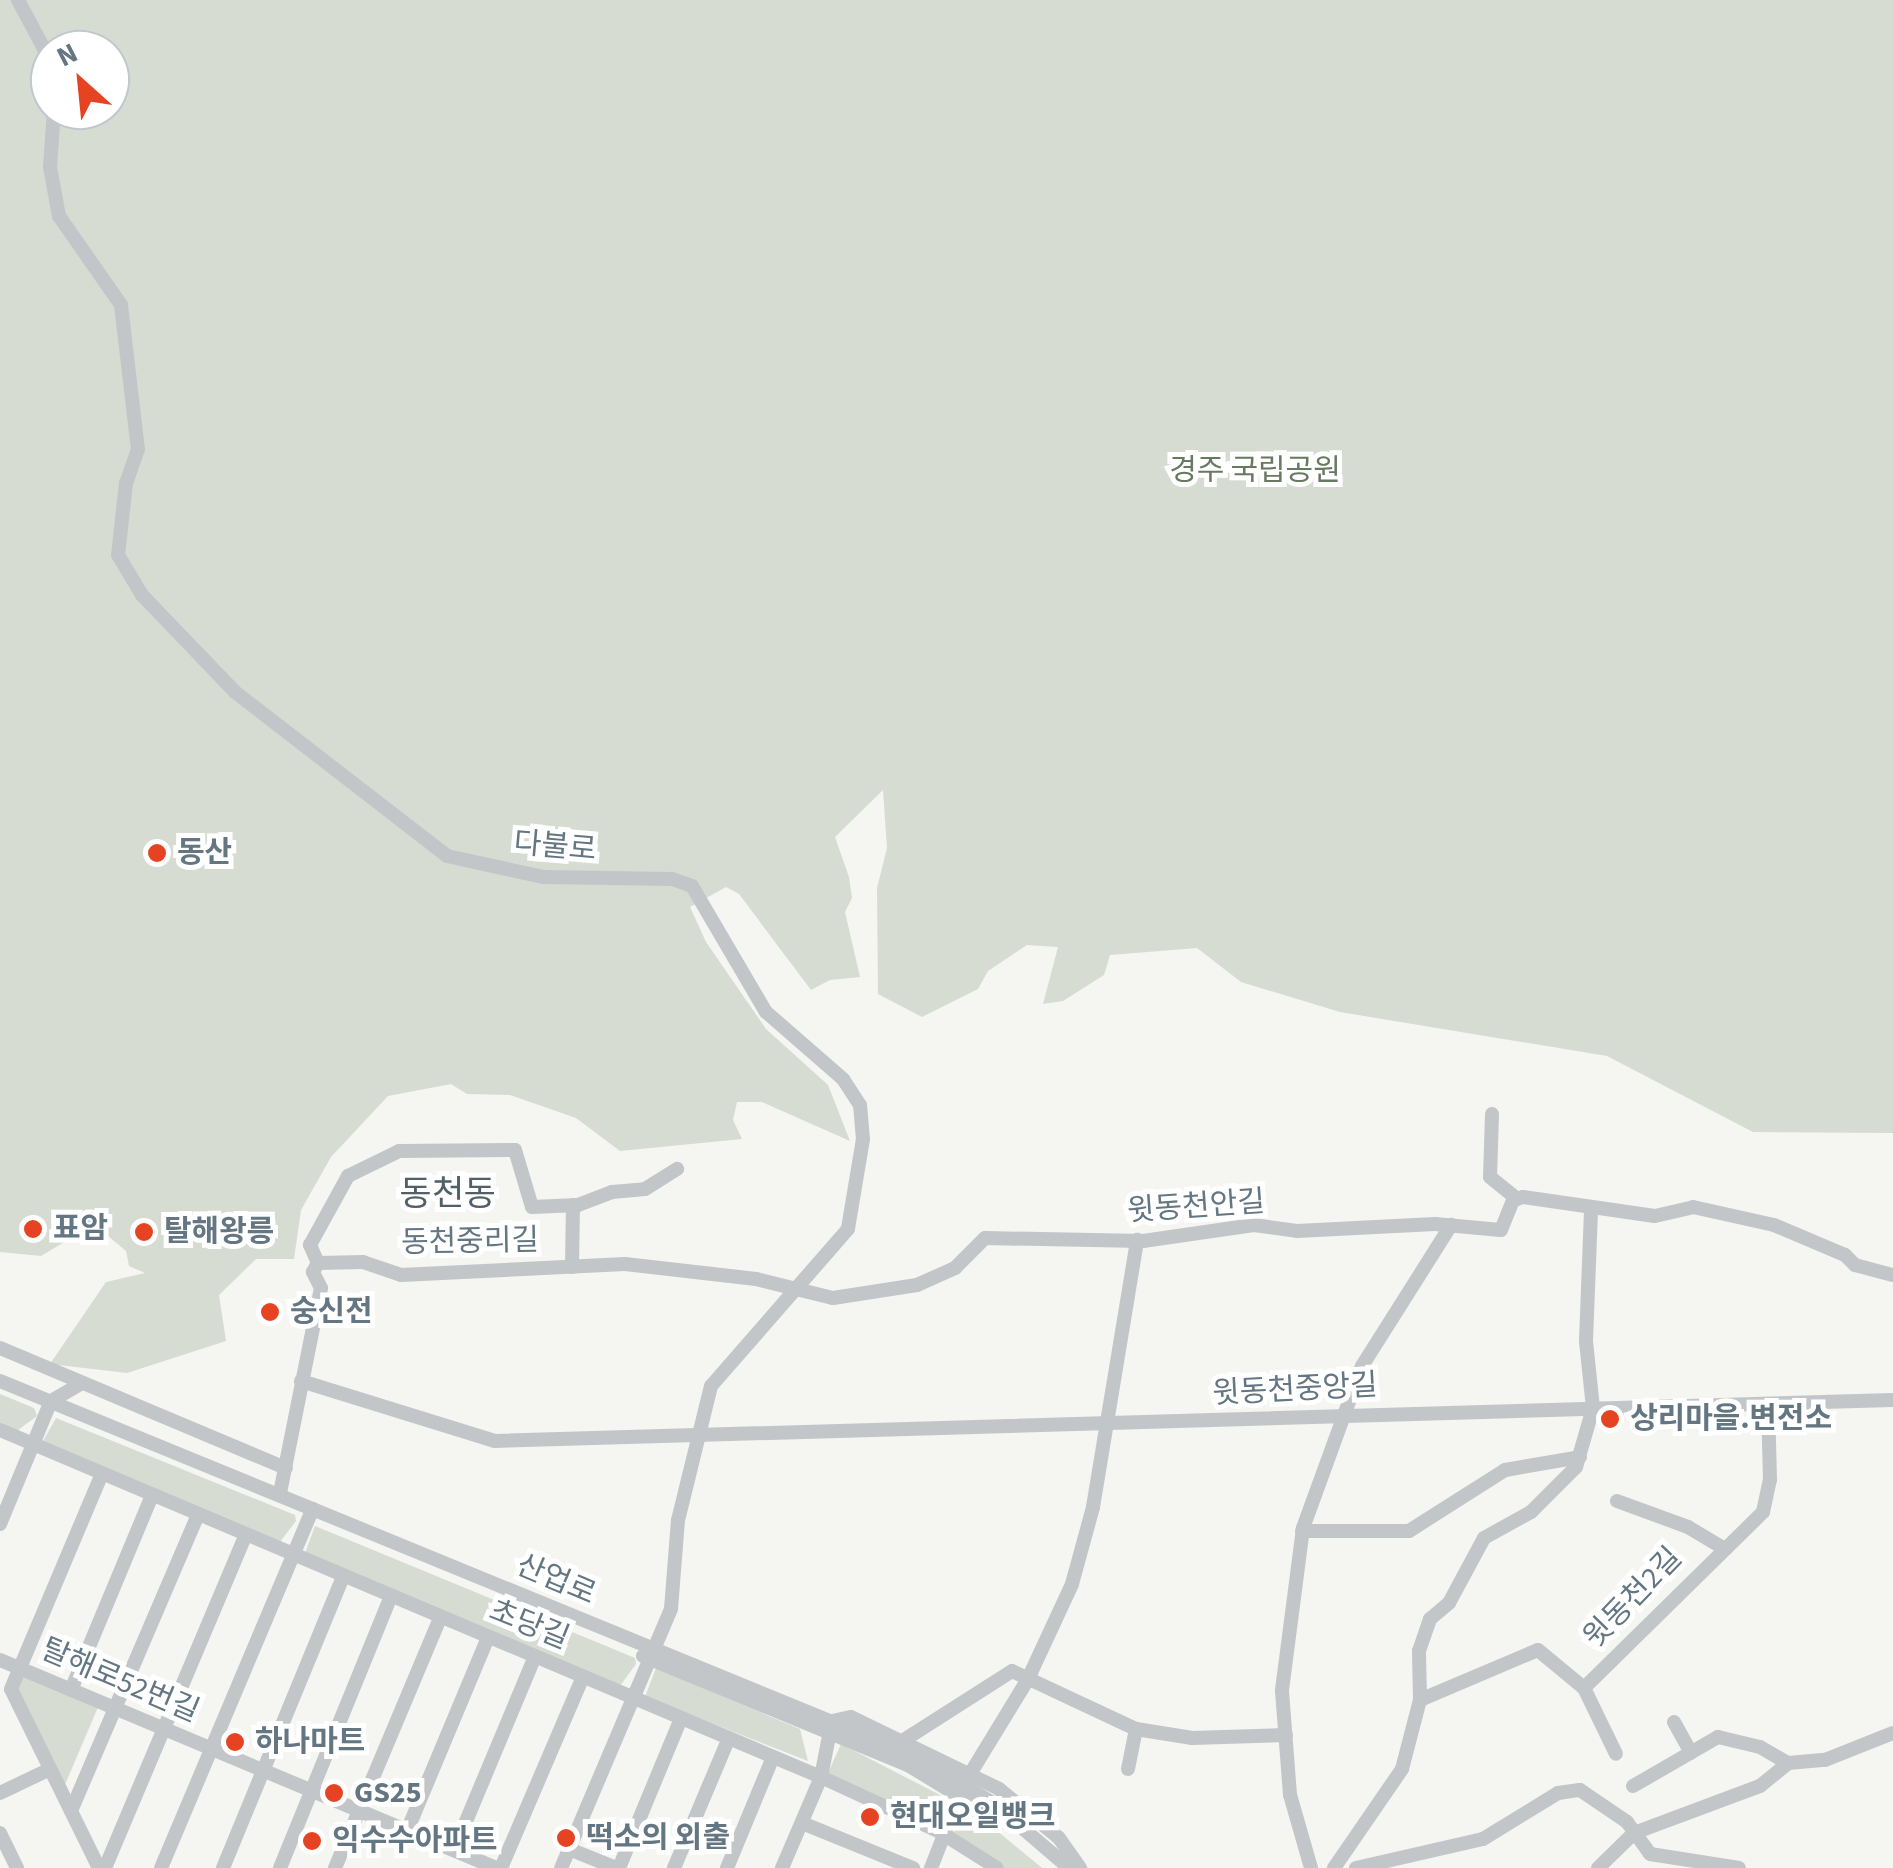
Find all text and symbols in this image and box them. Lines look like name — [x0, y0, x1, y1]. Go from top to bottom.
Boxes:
north arrow — [30, 30, 130, 130]
text: N — [50, 33, 85, 77]
park label: 경주 국립공원 — [1169, 453, 1341, 489]
street label: 다불로 — [512, 825, 598, 869]
place label: 동산 — [177, 835, 232, 871]
marker: 동산 — [146, 842, 168, 864]
district label: 동천동 — [400, 1173, 496, 1215]
street label: 윗동천안길 — [1126, 1184, 1266, 1230]
place label: 표암 — [53, 1211, 108, 1247]
place label: 탈해왕릉 — [164, 1214, 274, 1250]
marker: 표암 — [22, 1218, 44, 1240]
marker: 탈해왕릉 — [133, 1221, 155, 1243]
street label: 동천중리길 — [401, 1223, 539, 1261]
place label: 숭신전 — [290, 1294, 373, 1330]
marker: 숭신전 — [259, 1301, 281, 1323]
street label: 윗동천중앙길 — [1211, 1368, 1379, 1412]
place label: 상리마을.변전소 — [1630, 1401, 1832, 1437]
marker: 상리마을.변전소 — [1599, 1408, 1621, 1430]
street label: 윗동천2길 — [1577, 1540, 1689, 1656]
street label: 산업로 — [511, 1547, 601, 1613]
street label: 초당길 — [484, 1593, 574, 1657]
street label: 탈해로52번길 — [36, 1632, 204, 1730]
place label: 하나마트 — [255, 1724, 365, 1760]
marker: 하나마트 — [224, 1731, 246, 1753]
place label: GS25 — [354, 1775, 421, 1811]
marker: GS25 — [323, 1782, 345, 1804]
place label: 현대오일뱅크 — [890, 1799, 1056, 1835]
marker: 현대오일뱅크 — [859, 1806, 881, 1828]
place label: 떡소의 외출 — [586, 1820, 730, 1856]
place label: 익수수아파트 — [332, 1823, 498, 1859]
marker: 떡소의 외출 — [555, 1827, 577, 1849]
marker: 익수수아파트 — [301, 1830, 323, 1852]

